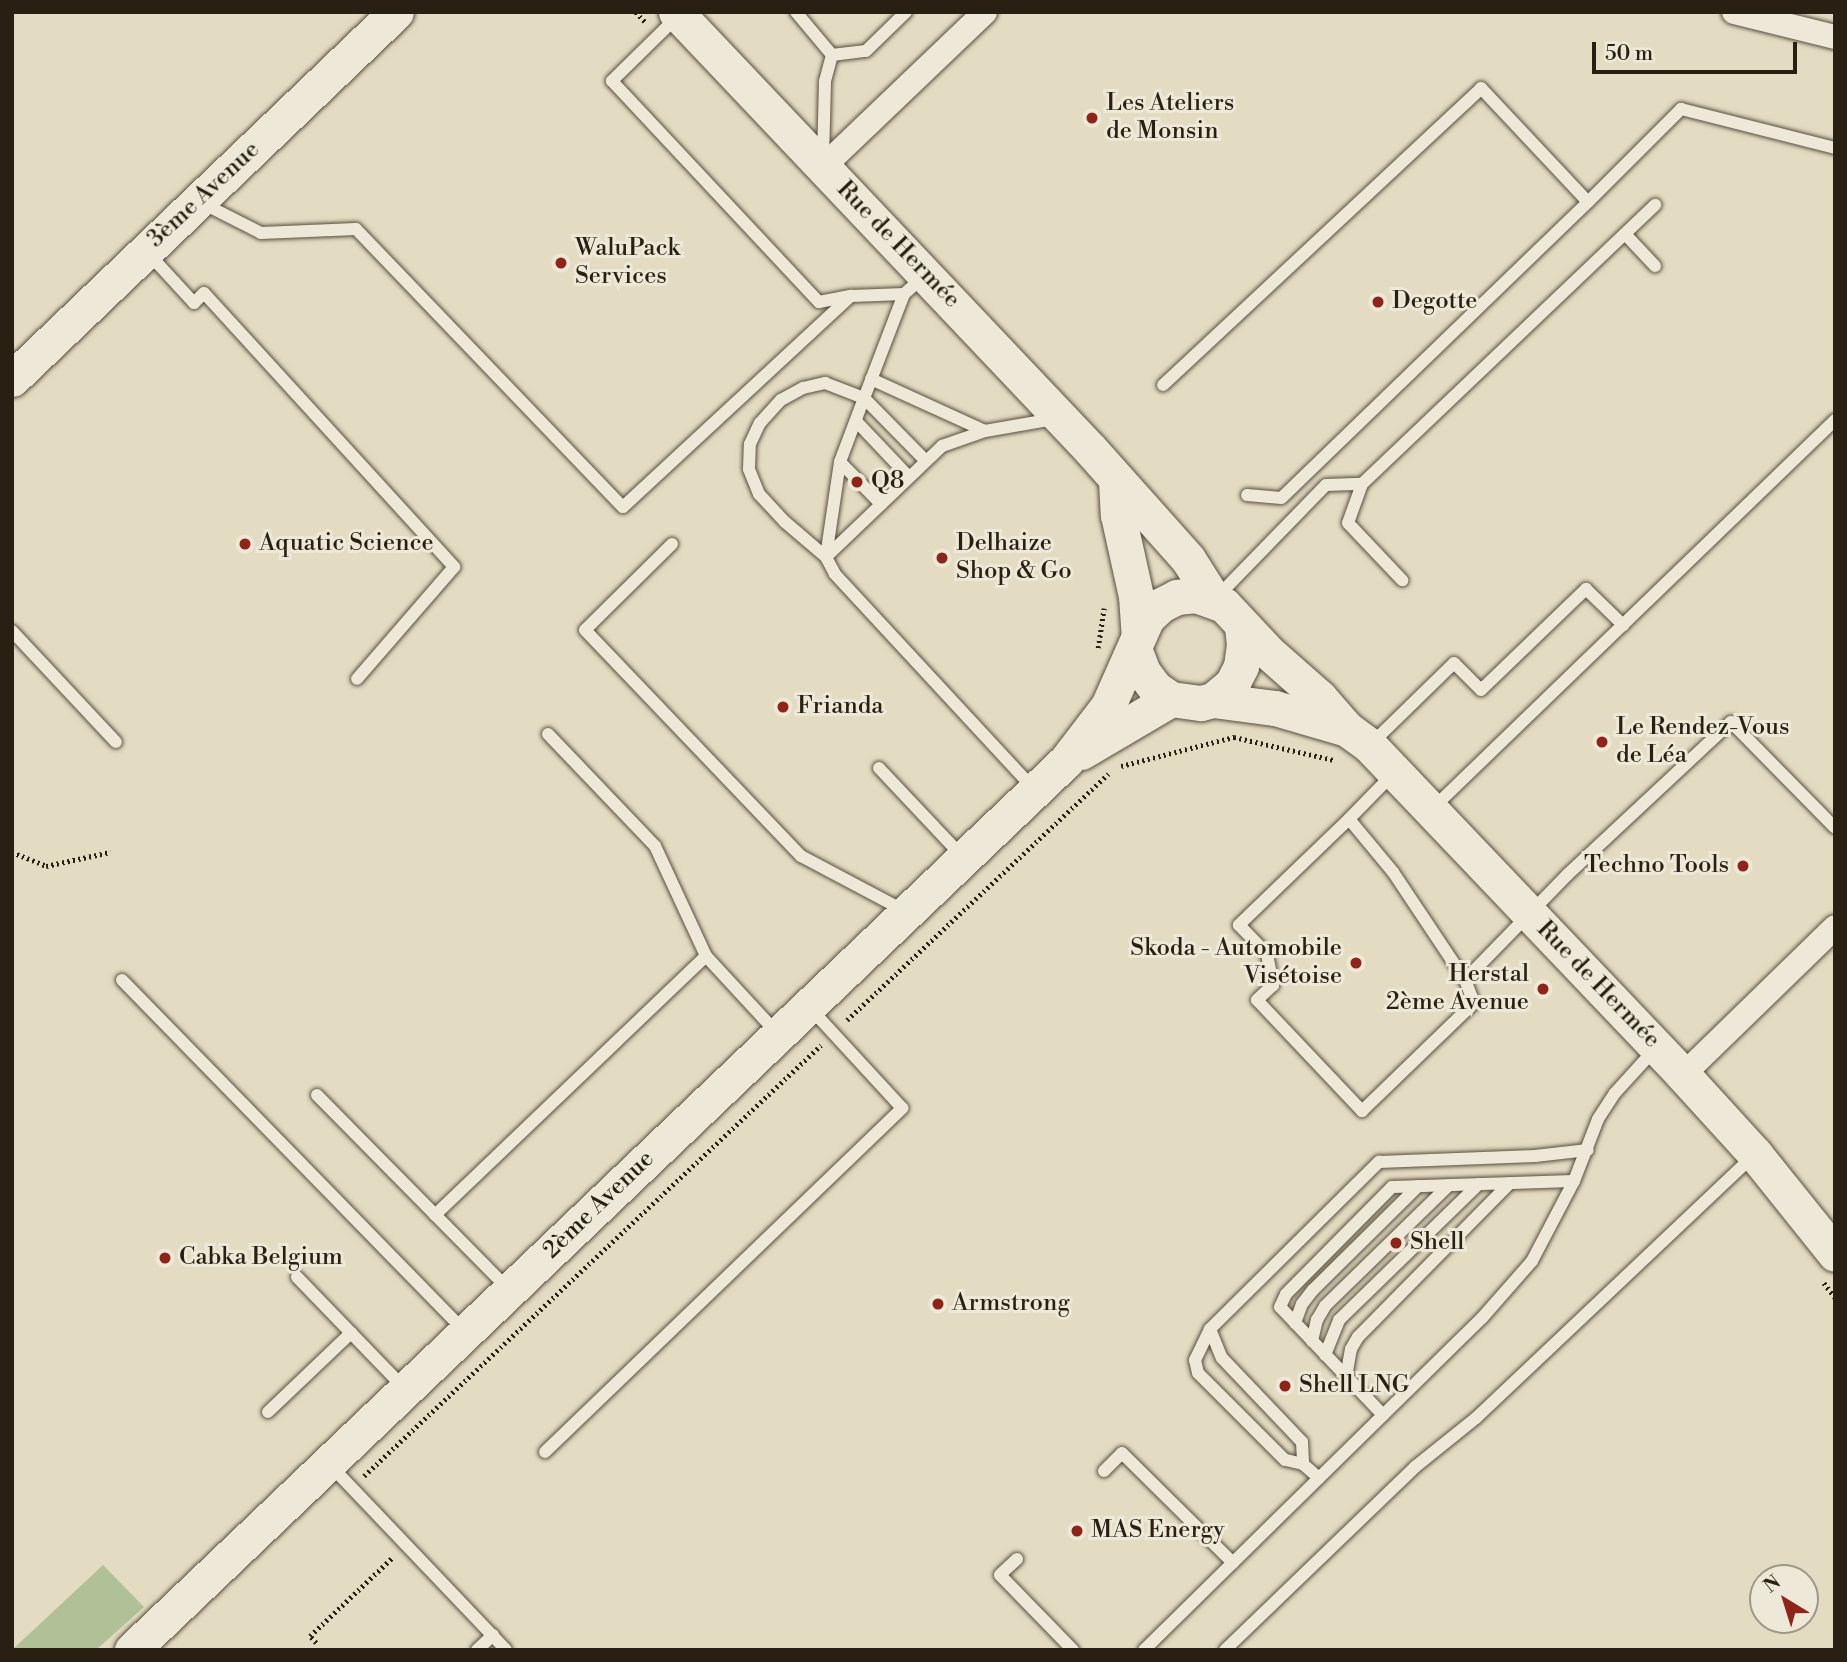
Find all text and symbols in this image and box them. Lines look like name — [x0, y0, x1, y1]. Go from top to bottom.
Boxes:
scale bar — [1595, 28, 1800, 72]
text: 50 m — [1605, 41, 1653, 67]
place label: Les Ateliers de Monsin — [1106, 90, 1234, 146]
marker: Les Ateliers de Monsin — [1084, 110, 1100, 126]
street label: 3ème Avenue — [142, 136, 266, 254]
street label: Rue de Hermée — [830, 175, 966, 315]
place label: WaluPack Services — [575, 235, 680, 291]
marker: WaluPack Services — [553, 255, 569, 271]
place label: Degotte — [1392, 288, 1477, 316]
marker: Degotte — [1370, 294, 1386, 310]
place label: Q8 — [871, 468, 904, 496]
marker: Q8 — [849, 474, 865, 490]
place label: Aquatic Science — [259, 530, 434, 558]
place label: Delhaize Shop & Go — [956, 530, 1072, 586]
marker: Aquatic Science — [237, 536, 253, 552]
marker: Delhaize Shop & Go — [934, 550, 950, 566]
place label: Frianda — [797, 693, 883, 721]
marker: Frianda — [775, 699, 791, 715]
place label: Le Rendez-Vous de Léa — [1616, 714, 1789, 770]
marker: Le Rendez-Vous de Léa — [1594, 734, 1610, 750]
place label: Techno Tools — [1584, 852, 1729, 880]
marker: Techno Tools — [1735, 858, 1751, 874]
street label: Rue de Hermée — [1530, 915, 1666, 1055]
place label: Skoda - Automobile Visétoise — [1130, 935, 1342, 991]
marker: Skoda - Automobile Visétoise — [1348, 955, 1364, 971]
place label: Herstal 2ème Avenue — [1386, 961, 1529, 1017]
marker: Herstal 2ème Avenue — [1535, 981, 1551, 997]
street label: 2ème Avenue — [538, 1145, 660, 1265]
place label: Shell — [1410, 1229, 1464, 1257]
marker: Shell — [1388, 1235, 1404, 1251]
place label: Cabka Belgium — [179, 1244, 343, 1272]
marker: Cabka Belgium — [157, 1250, 173, 1266]
place label: Armstrong — [952, 1290, 1070, 1318]
marker: Armstrong — [930, 1296, 946, 1312]
place label: Shell LNG — [1299, 1372, 1409, 1400]
marker: Shell LNG — [1277, 1378, 1293, 1394]
place label: MAS Energy — [1091, 1517, 1225, 1545]
marker: MAS Energy — [1069, 1523, 1085, 1539]
north arrow — [1749, 1564, 1819, 1634]
text: N — [1759, 1570, 1786, 1598]

